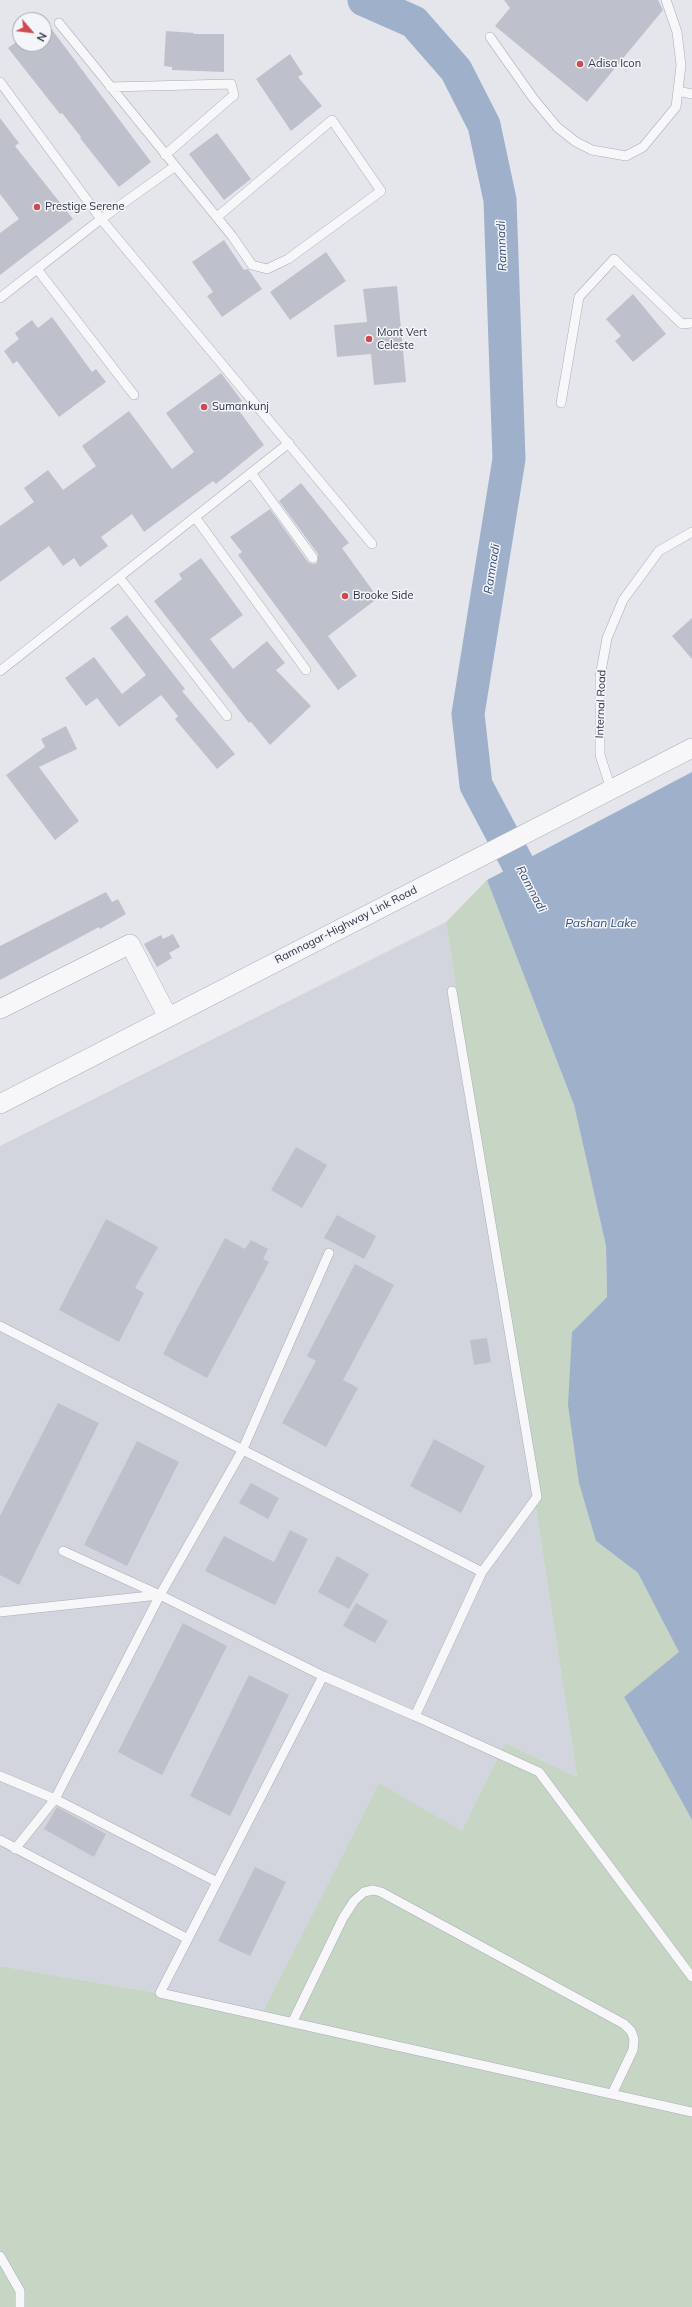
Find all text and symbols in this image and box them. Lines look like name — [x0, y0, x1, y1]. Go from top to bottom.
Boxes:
north arrow — [12, 12, 52, 52]
text: N — [34, 30, 50, 44]
place label: Adisa Icon — [588, 57, 641, 71]
marker: Adisa Icon — [575, 59, 585, 69]
place label: Prestige Serene — [45, 200, 124, 214]
marker: Prestige Serene — [32, 202, 42, 212]
water label: Ramnadi — [494, 221, 510, 271]
place label: Mont Vert Celeste — [377, 326, 427, 352]
marker: Mont Vert Celeste — [364, 334, 374, 344]
place label: Sumankunj — [212, 400, 269, 414]
marker: Sumankunj — [199, 402, 209, 412]
water label: Ramnadi — [481, 543, 503, 595]
place label: Brooke Side — [353, 589, 413, 603]
marker: Brooke Side — [340, 591, 350, 601]
street label: Internal Road — [593, 670, 609, 738]
water label: Ramnadi — [513, 863, 549, 915]
street label: Ramnagar-Highway Link Road — [273, 883, 419, 967]
water label: Pashan Lake — [565, 916, 637, 930]

